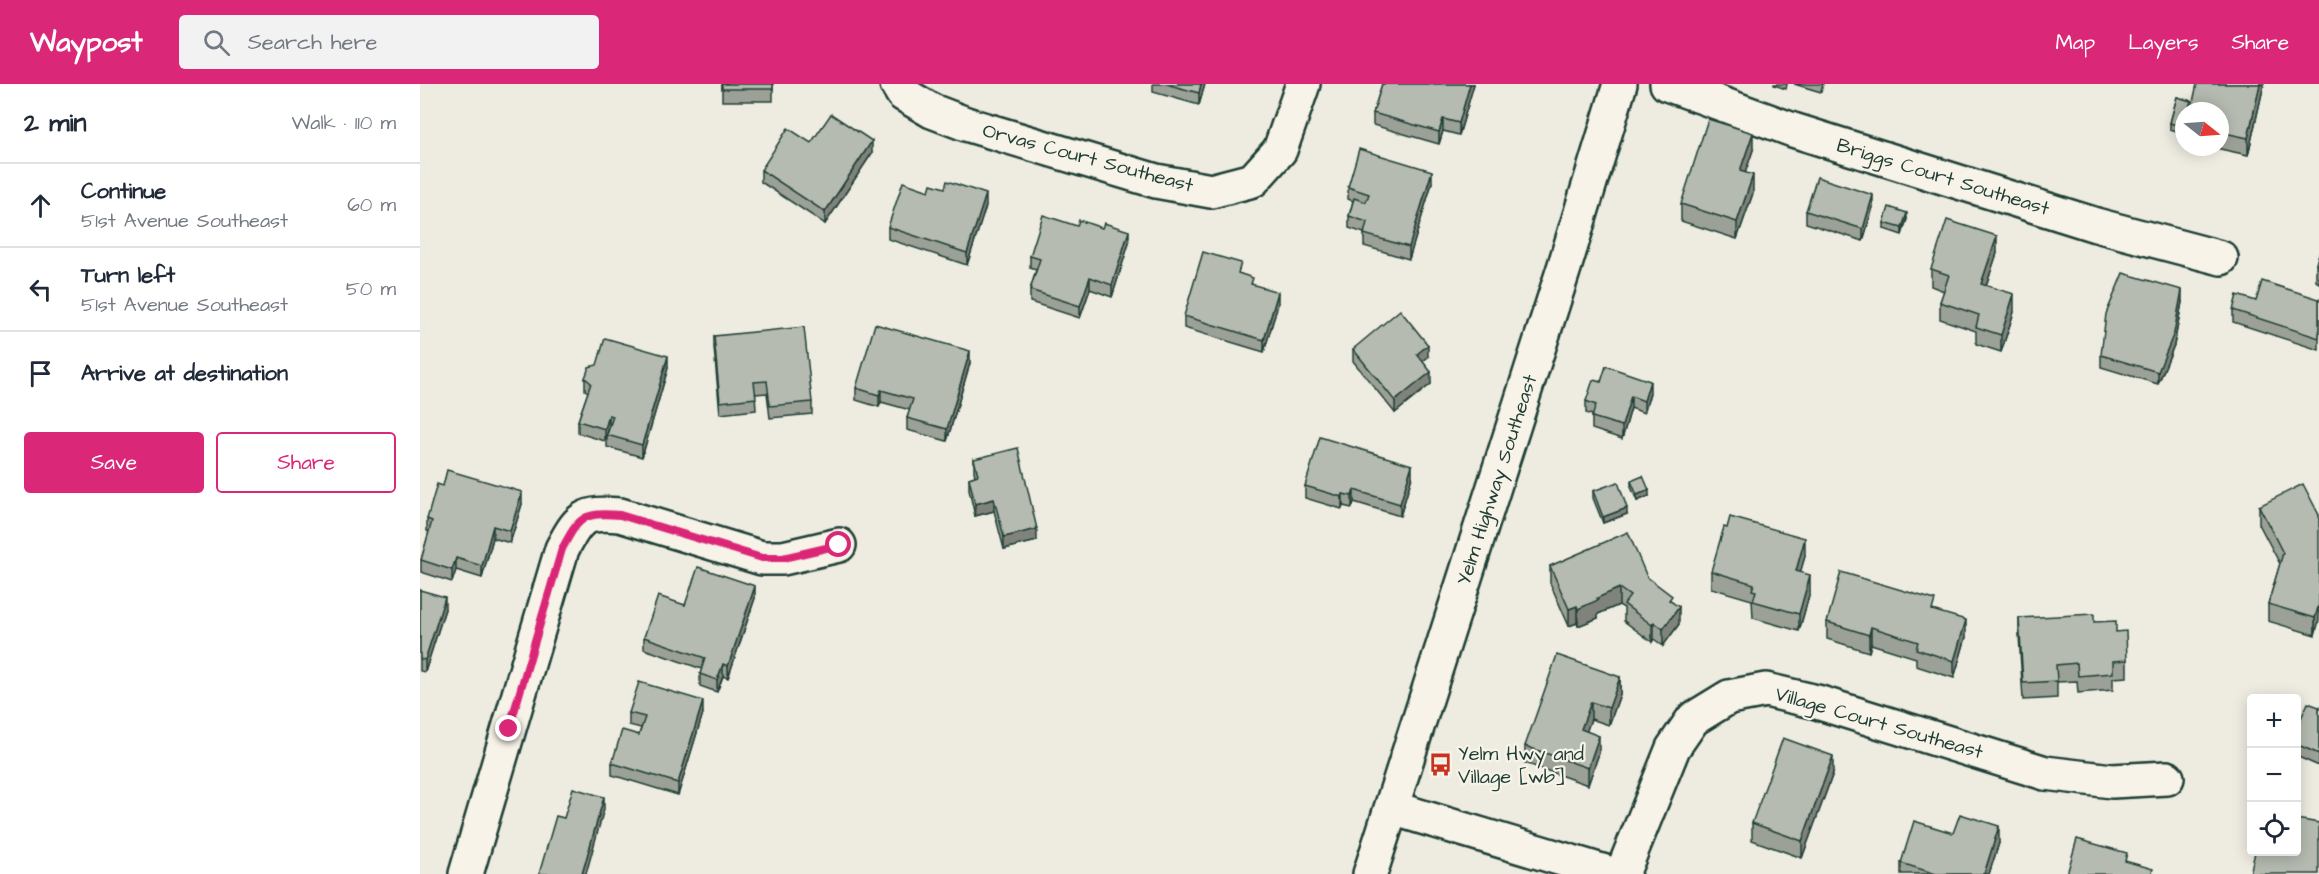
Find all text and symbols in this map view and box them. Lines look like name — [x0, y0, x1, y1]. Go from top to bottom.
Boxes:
search box — [179, 15, 599, 69]
text: Waypost — [30, 23, 143, 62]
icon: search — [200, 26, 233, 59]
text: Search here — [248, 27, 378, 58]
text: Map — [2055, 28, 2095, 57]
text: Layers — [2128, 28, 2198, 57]
text: Share — [2231, 28, 2289, 57]
north arrow — [2175, 102, 2229, 156]
text: 2 min — [24, 105, 86, 141]
text: Walk · 110 m — [291, 109, 396, 137]
street label: Orvas Court Southeast — [980, 116, 1196, 200]
street label: Briggs Court Southeast — [1833, 131, 2053, 224]
text: Continue — [81, 176, 166, 207]
icon: ahead — [24, 189, 57, 222]
text: 60 m — [347, 191, 396, 219]
text: 51st Avenue Southeast — [81, 207, 288, 235]
text: Turn left — [81, 260, 175, 291]
icon: left — [24, 273, 57, 306]
text: 50 m — [346, 275, 396, 303]
text: 51st Avenue Southeast — [81, 291, 288, 319]
icon: arrive — [24, 357, 57, 390]
text: Arrive at destination — [81, 358, 288, 389]
street label: Yelm Highway Southeast — [1450, 371, 1545, 589]
button: Save — [24, 432, 204, 493]
button: Share — [216, 432, 396, 493]
route start — [825, 531, 851, 557]
street label: Village Court Southeast — [1771, 680, 1986, 767]
map controls — [2247, 694, 2301, 856]
button: + — [2247, 694, 2301, 748]
route end — [495, 715, 521, 741]
place label: Yelm Hwy and Village [wb] — [1458, 740, 1584, 792]
button: − — [2247, 748, 2301, 802]
bus stop icon: Yelm Hwy and Village [wb] — [1427, 752, 1453, 778]
button: locate — [2247, 802, 2301, 856]

